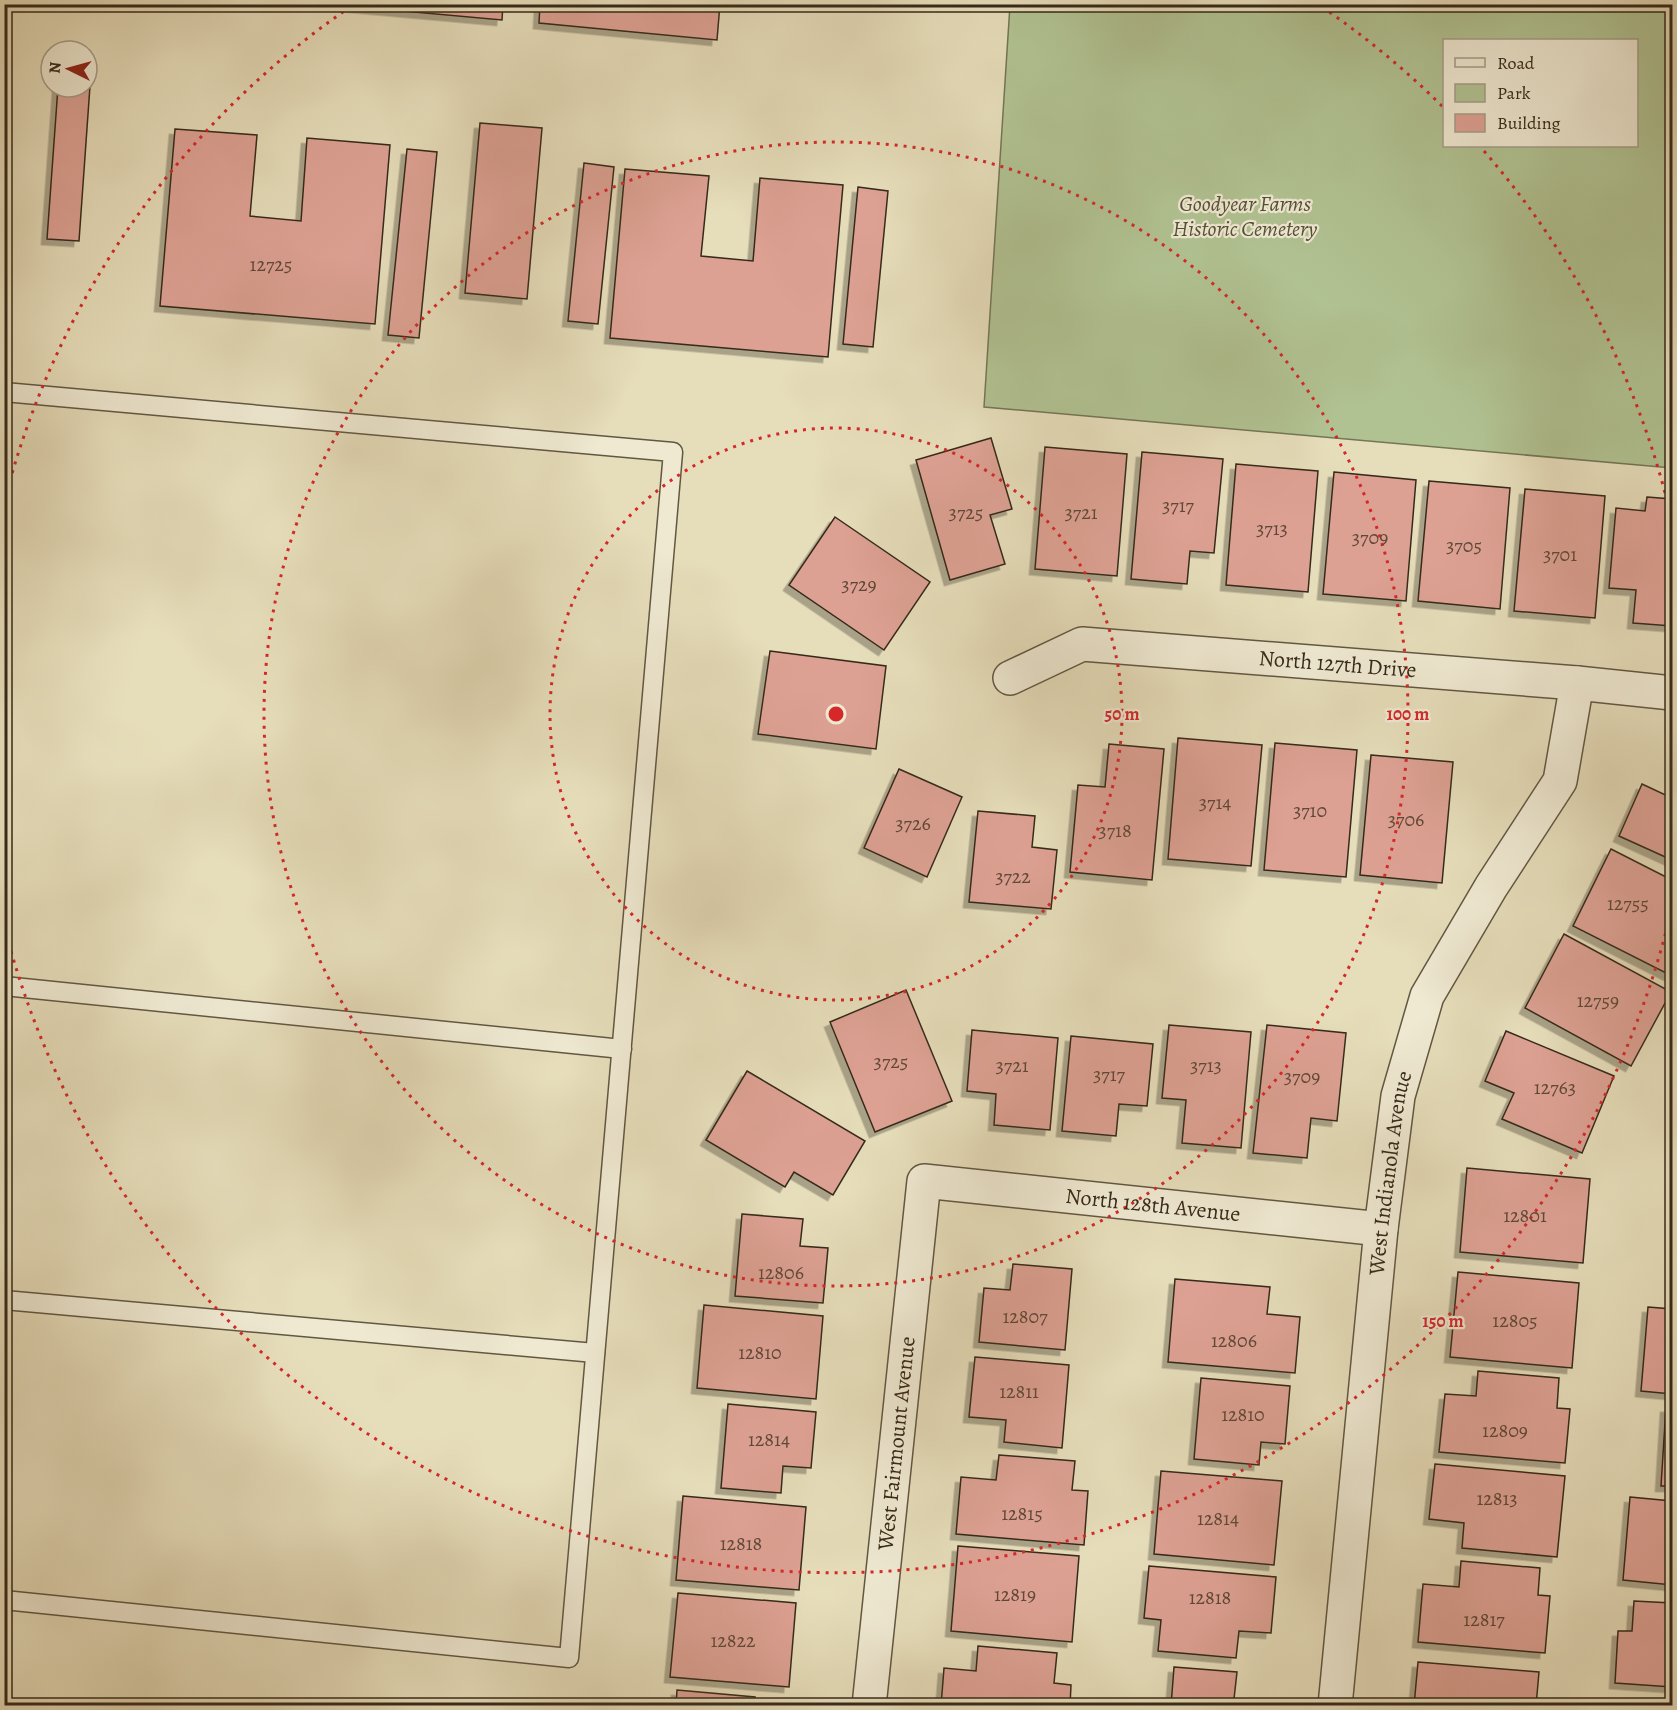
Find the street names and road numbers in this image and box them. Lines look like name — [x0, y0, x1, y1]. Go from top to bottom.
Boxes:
street label: North 127th Drive — [1258, 643, 1418, 685]
street label: West Indianola Avenue — [1362, 1067, 1420, 1277]
street label: North 128th Avenue — [1064, 1181, 1242, 1229]
street label: West Fairmount Avenue — [870, 1335, 923, 1553]

